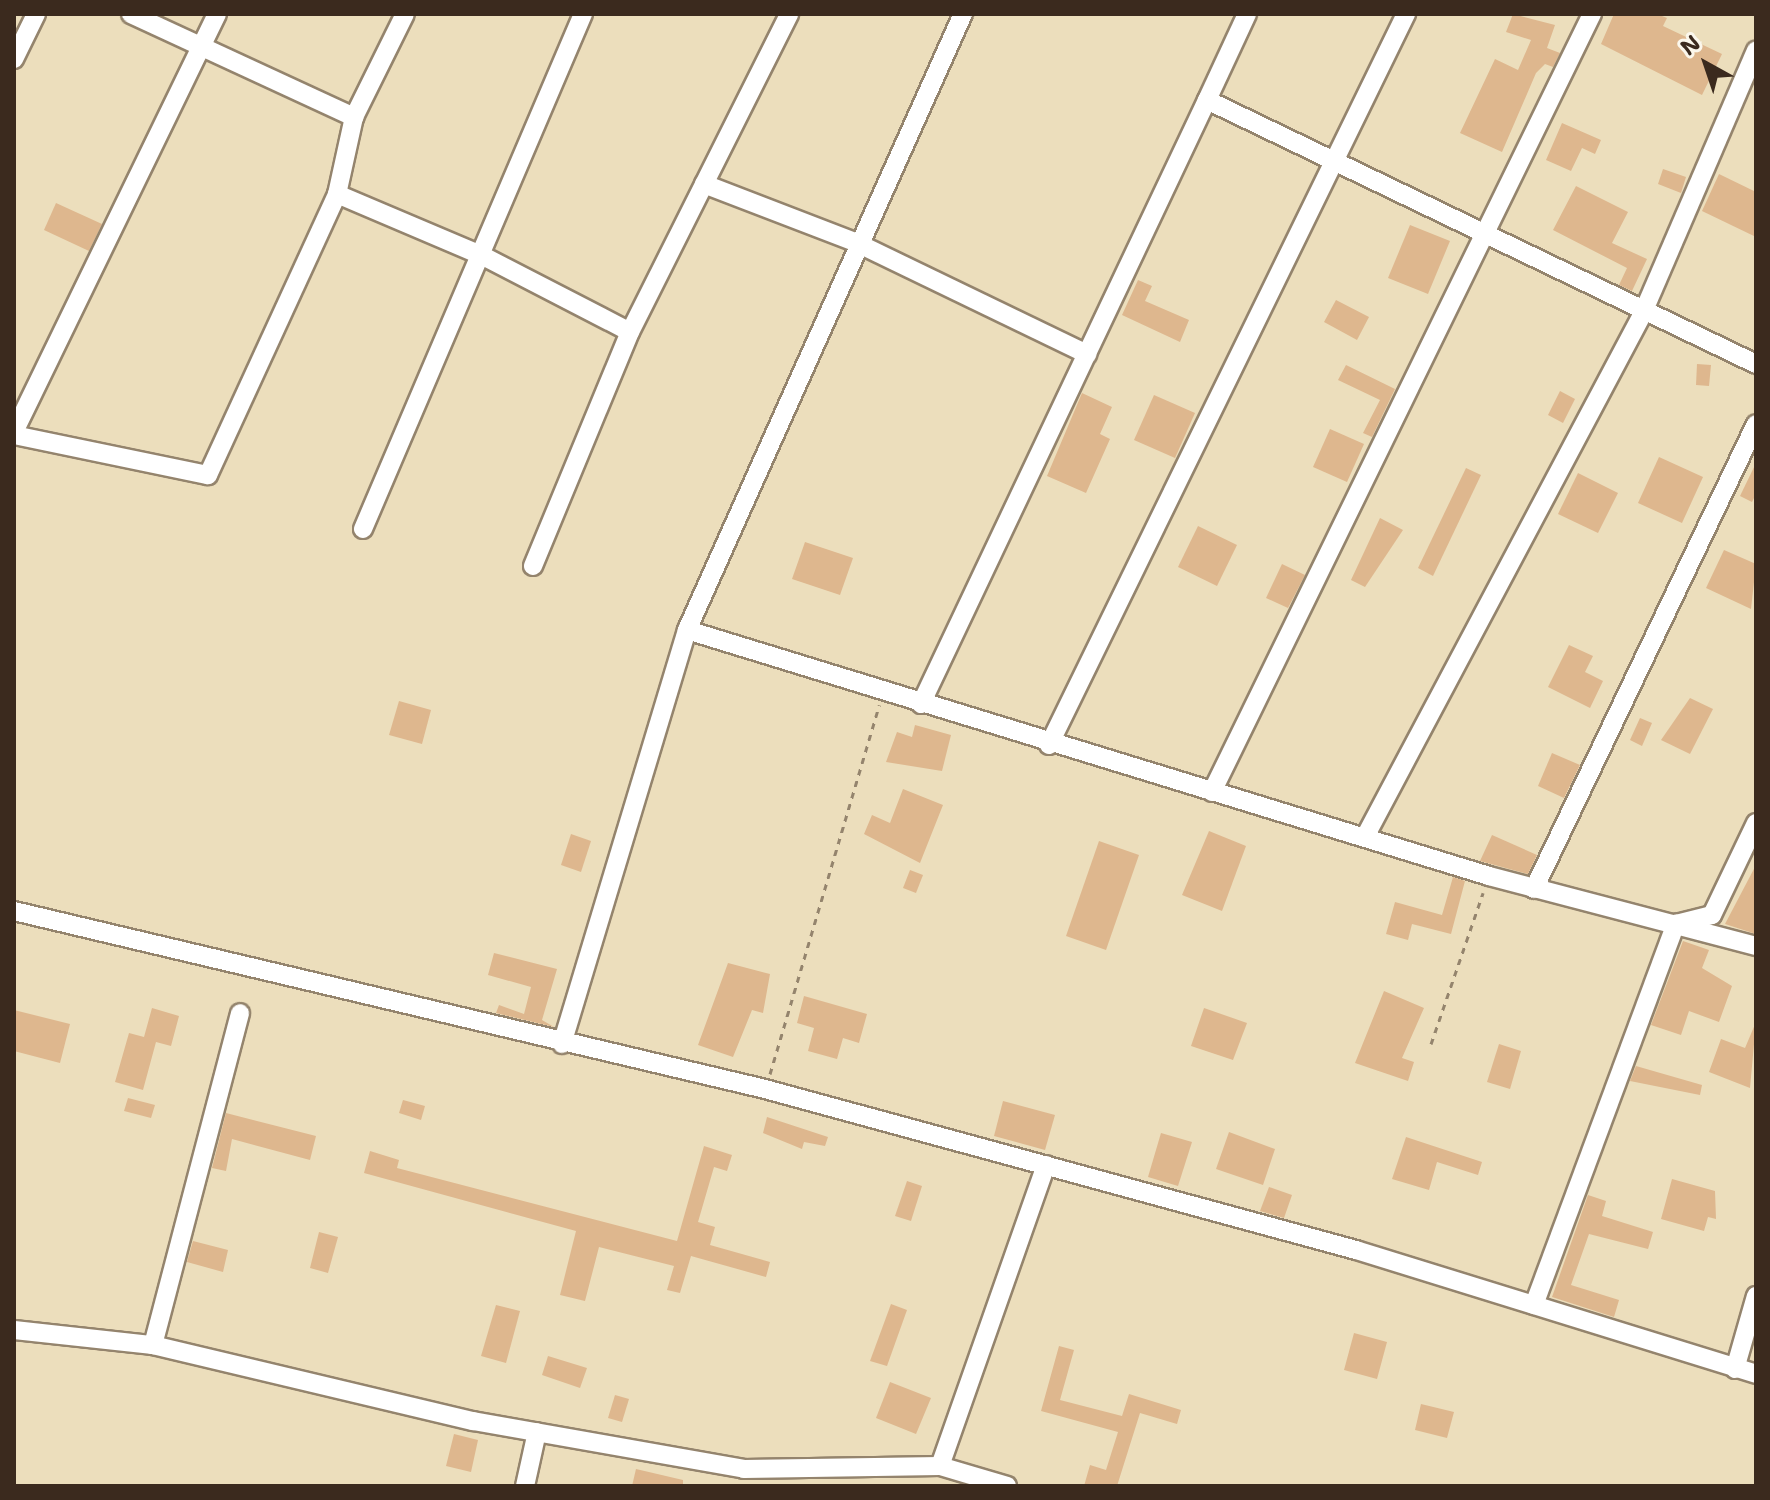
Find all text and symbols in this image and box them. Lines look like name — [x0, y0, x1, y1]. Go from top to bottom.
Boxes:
north arrow — [1666, 24, 1746, 104]
text: N — [1674, 29, 1706, 62]

